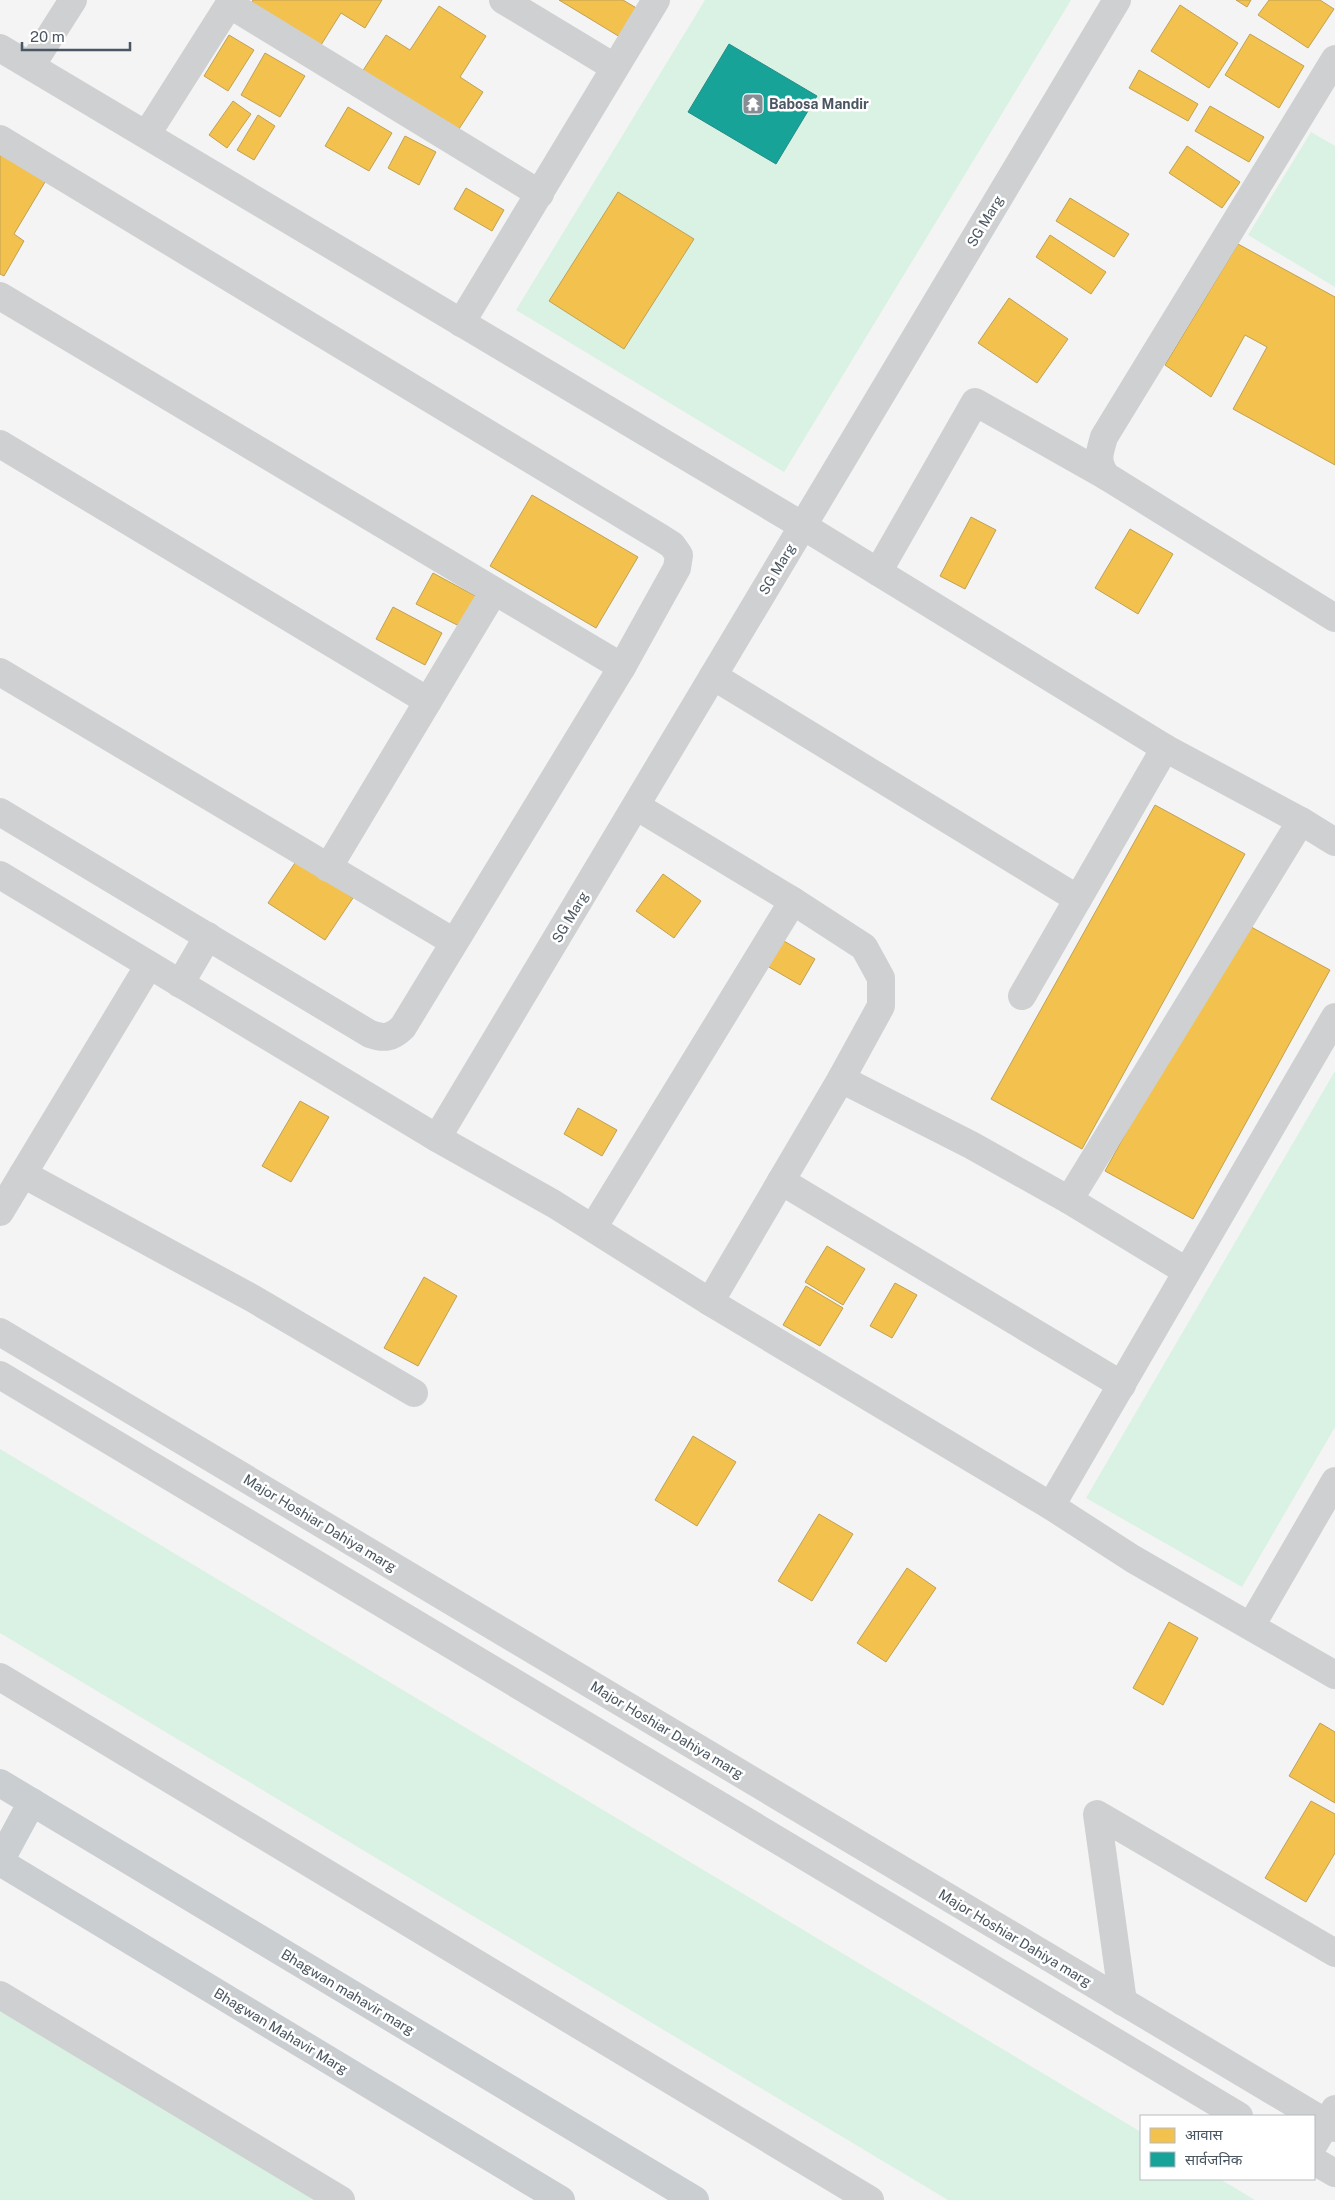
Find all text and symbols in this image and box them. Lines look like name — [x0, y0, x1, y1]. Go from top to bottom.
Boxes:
scale bar — [22, 20, 130, 52]
text: 20 m — [30, 28, 65, 45]
temple icon: Babosa Mandir — [741, 92, 765, 116]
place label: Babosa Mandir — [769, 96, 869, 112]
street label: SG Marg — [963, 192, 1007, 250]
street label: SG Marg — [755, 540, 799, 598]
street label: SG Marg — [548, 888, 592, 946]
street label: Major Hoshiar Dahiya marg — [241, 1471, 400, 1575]
street label: Major Hoshiar Dahiya marg — [588, 1678, 747, 1782]
street label: Major Hoshiar Dahiya marg — [936, 1886, 1095, 1990]
street label: Bhagwan mahavir marg — [279, 1946, 418, 2038]
street label: Bhagwan Mahavir Marg — [211, 1985, 351, 2077]
legend — [1140, 2115, 1315, 2180]
text: आवास — [1185, 2126, 1224, 2143]
text: सार्वजनिक — [1185, 2151, 1243, 2168]

